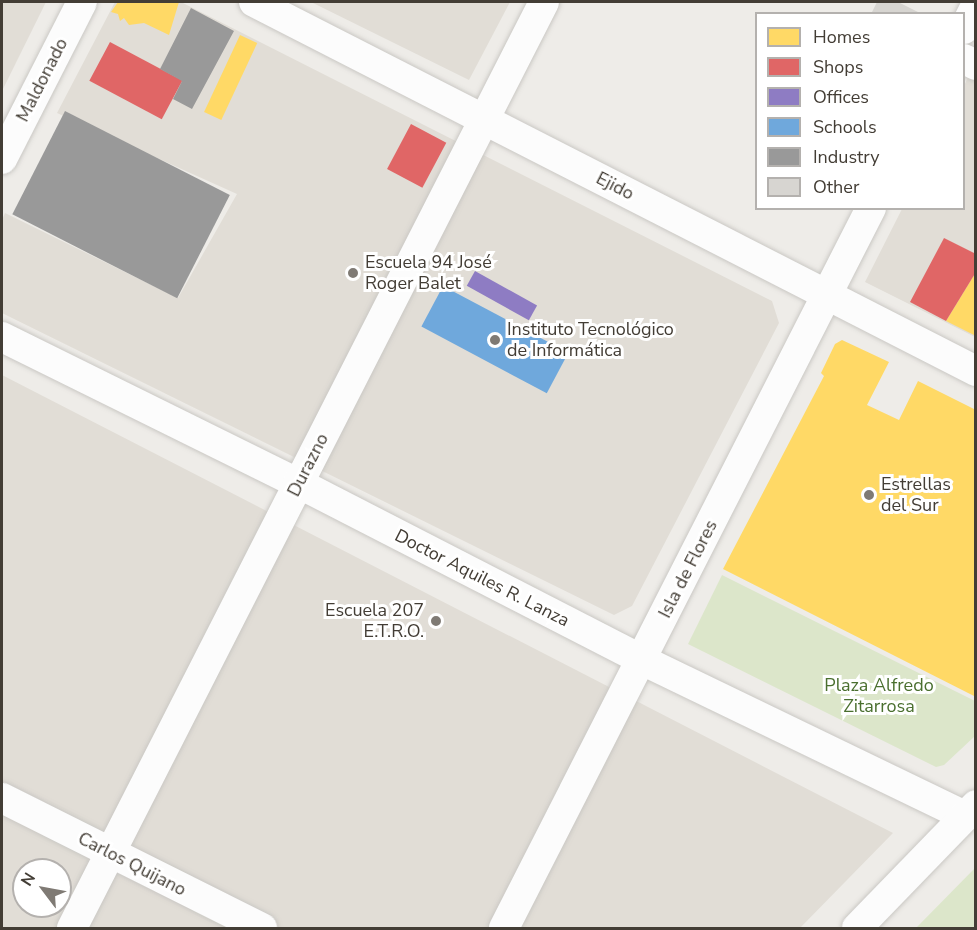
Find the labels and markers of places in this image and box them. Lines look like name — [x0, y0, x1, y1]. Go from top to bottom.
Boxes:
place label: Escuela 94 José Roger Balet — [365, 252, 492, 294]
marker: Escuela 94 José Roger Balet — [346, 266, 360, 280]
place label: Instituto Tecnológico de Informática — [507, 319, 674, 362]
marker: Instituto Tecnológico de Informática — [488, 333, 502, 347]
place label: Estrellas del Sur — [881, 474, 951, 516]
marker: Estrellas del Sur — [862, 488, 876, 502]
place label: Escuela 207 E.T.R.O. — [325, 600, 424, 642]
marker: Escuela 207 E.T.R.O. — [429, 614, 443, 628]

